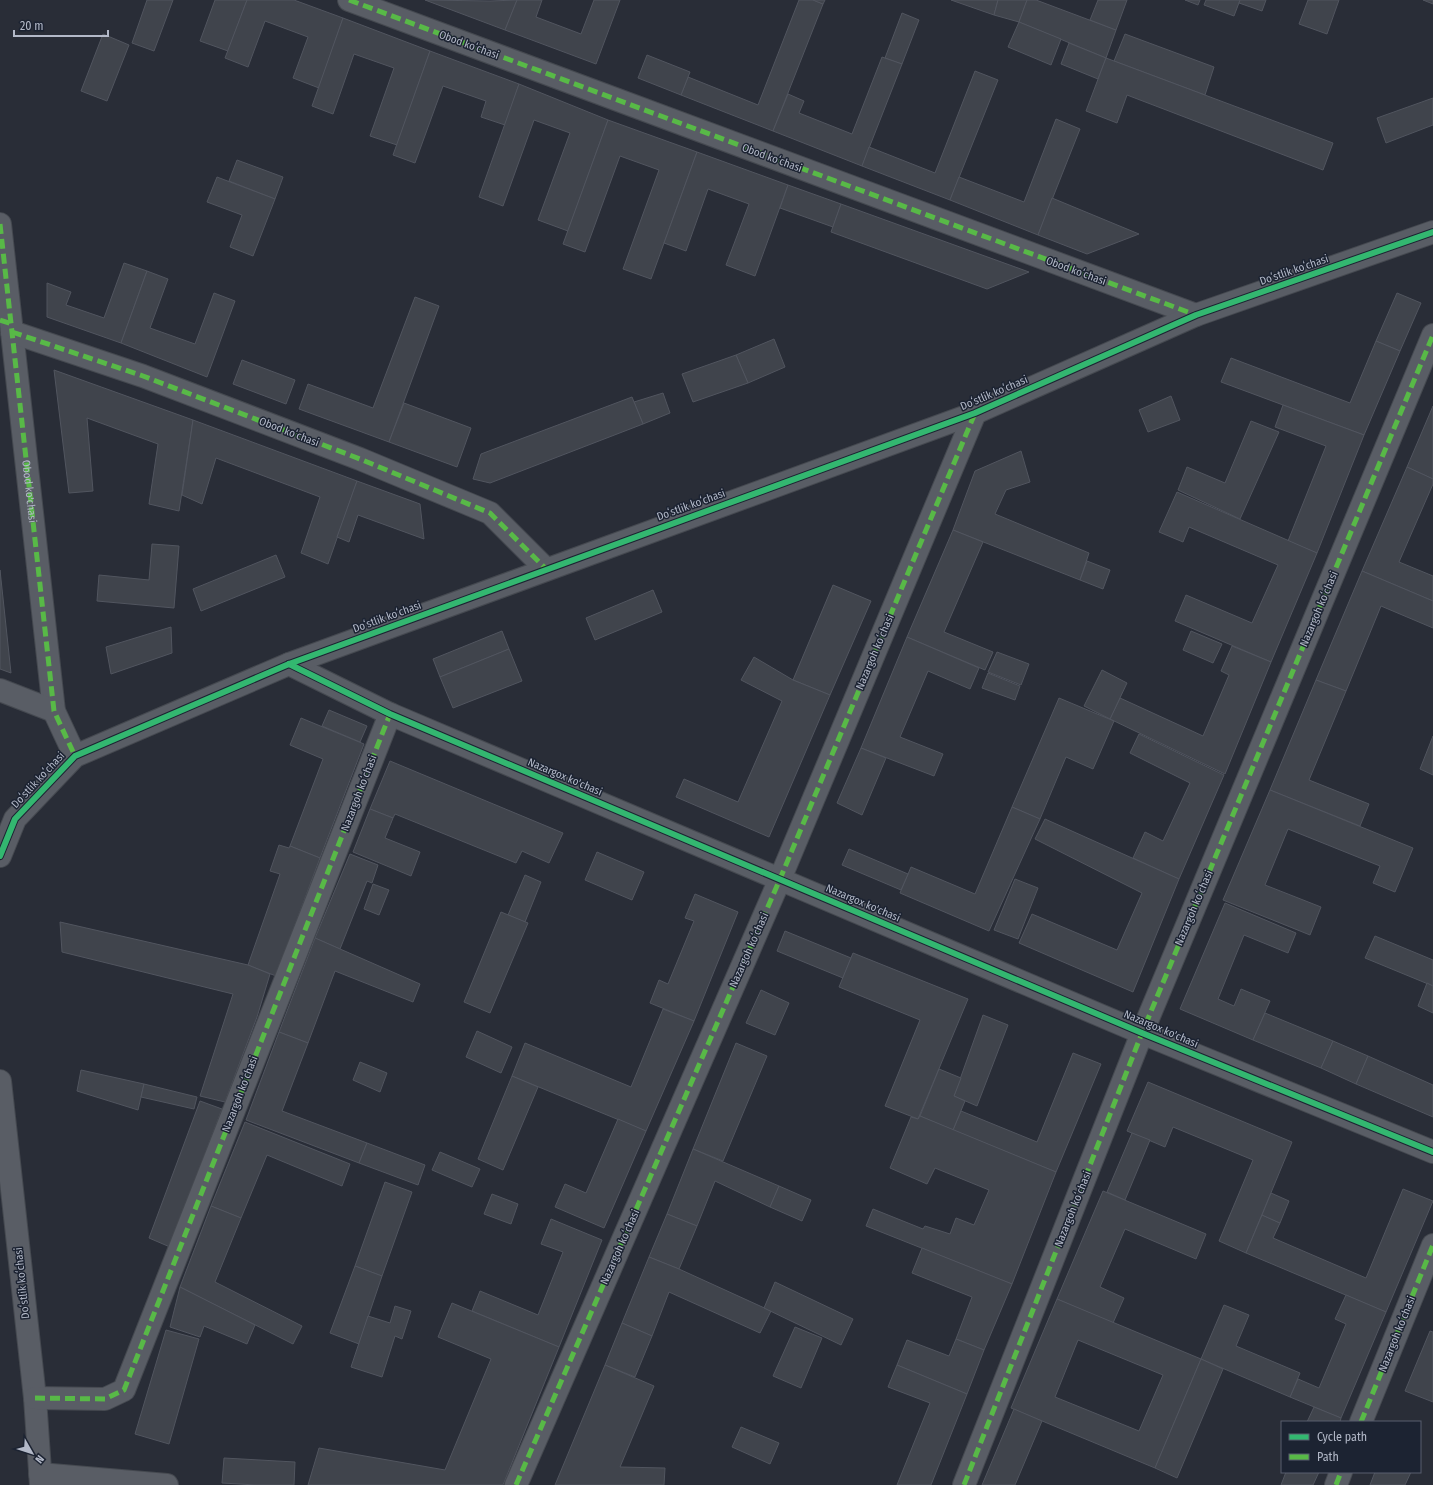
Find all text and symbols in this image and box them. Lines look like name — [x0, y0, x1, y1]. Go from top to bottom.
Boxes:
scale bar — [14, 12, 108, 38]
text: 20 m — [20, 19, 44, 33]
street label: Obod koʻchasi — [437, 28, 501, 62]
street label: Obod koʻchasi — [740, 141, 804, 175]
street label: Doʻstlik koʻchasi — [1258, 252, 1330, 288]
street label: Obod koʻchasi — [1044, 254, 1108, 288]
street label: Doʻstlik koʻchasi — [958, 373, 1030, 413]
street label: Obod koʻchasi — [257, 415, 321, 449]
street label: Obod ko'chasi — [20, 459, 40, 524]
street label: Doʻstlik koʻchasi — [655, 487, 727, 523]
street label: Nazargoh koʻchasi — [1297, 569, 1341, 649]
street label: Doʻstlik koʻchasi — [351, 599, 423, 635]
street label: Nazargoh koʻchasi — [853, 612, 897, 692]
street label: Doʻstlik koʻchasi — [9, 749, 67, 811]
street label: Nazargoh koʻchasi — [338, 753, 380, 833]
street label: Nazargox ko'chasi — [526, 755, 604, 799]
street label: Nazargoh koʻchasi — [1172, 868, 1216, 948]
street label: Nazargox ko'chasi — [824, 881, 902, 925]
street label: Nazargoh koʻchasi — [727, 910, 771, 989]
street label: Nazargox ko'chasi — [1122, 1007, 1200, 1051]
street label: Nazargoh koʻchasi — [219, 1054, 261, 1134]
street label: Nazargoh koʻchasi — [1052, 1169, 1094, 1249]
street label: Nazargoh koʻchasi — [598, 1207, 642, 1286]
street label: Doʻstlik koʻchasi — [12, 1246, 32, 1319]
street label: Nazargoh koʻchasi — [1376, 1294, 1418, 1374]
legend — [1281, 1421, 1421, 1473]
text: Cycle path — [1317, 1430, 1367, 1444]
north arrow — [12, 1433, 52, 1473]
text: Path — [1317, 1450, 1339, 1464]
text: N — [32, 1452, 47, 1466]

